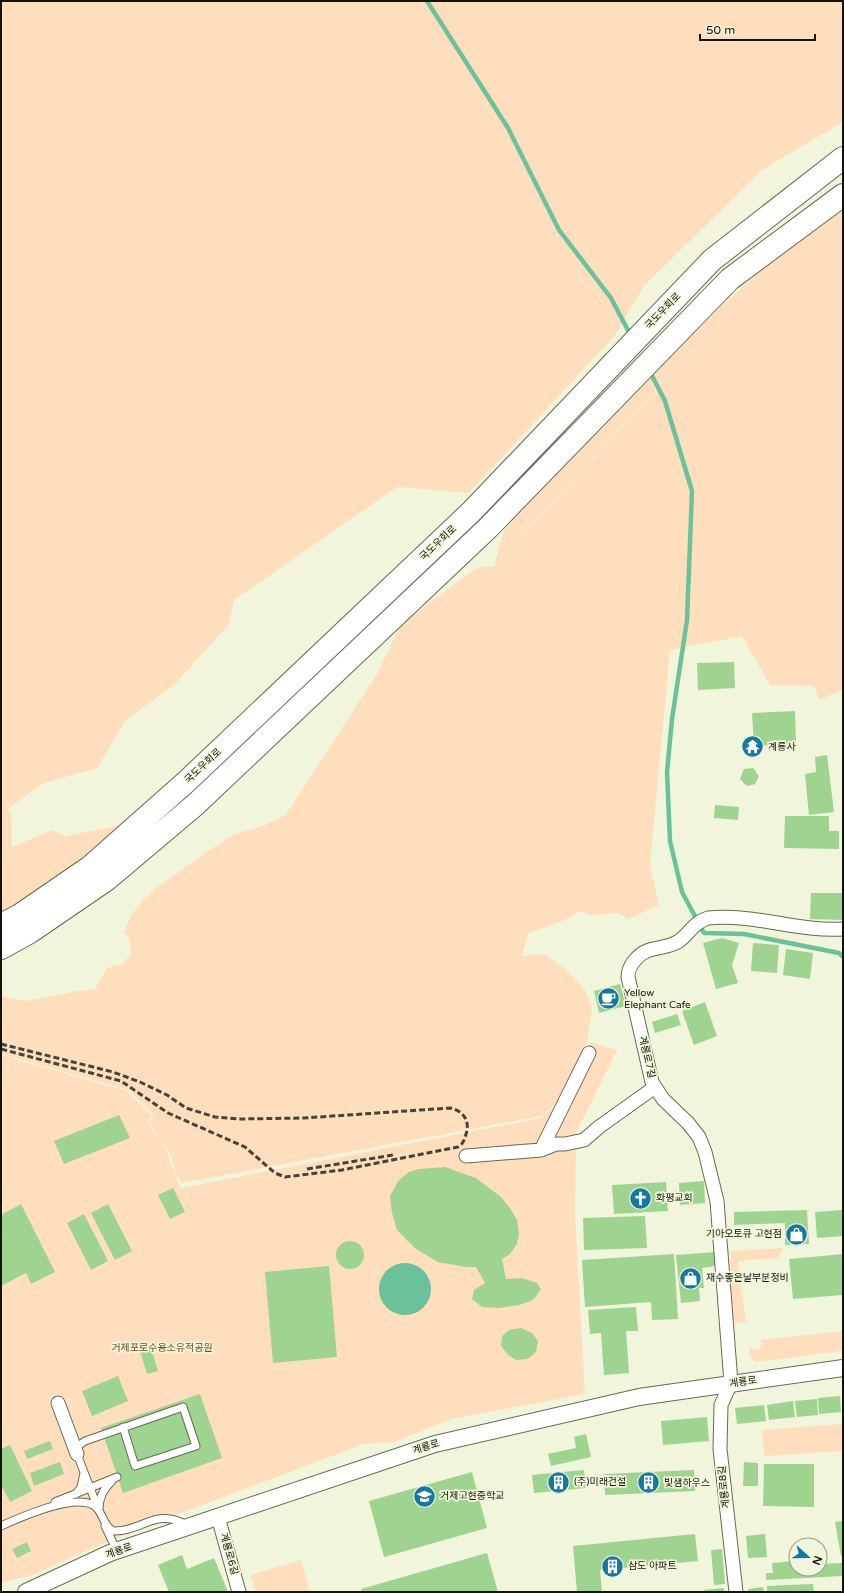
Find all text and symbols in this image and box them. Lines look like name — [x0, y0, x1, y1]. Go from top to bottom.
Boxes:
scale bar — [700, 16, 815, 42]
text: 50 m — [706, 23, 735, 37]
street label: 국도우회로 — [643, 290, 683, 332]
street label: 국도우회로 — [417, 523, 459, 563]
temple icon: 계룡사 — [740, 734, 766, 760]
place label: 계룡사 — [768, 741, 796, 753]
street label: 국도우회로 — [182, 746, 224, 786]
cafe icon: Yellow Elephant Cafe — [596, 986, 622, 1012]
place label: Yellow Elephant Cafe — [624, 987, 691, 1011]
street label: 계룡로7길 — [636, 1035, 658, 1079]
church icon: 화평교회 — [627, 1185, 653, 1211]
place label: 화평교회 — [656, 1192, 693, 1204]
shop icon: 기아오토큐 고현점 — [784, 1221, 810, 1247]
place label: 기아오토큐 고현점 — [706, 1228, 782, 1240]
shop icon: 재수좋은날부분정비 — [677, 1265, 703, 1291]
place label: 재수좋은날부분정비 — [706, 1272, 789, 1284]
park label: 거제포로수용소유적공원 — [111, 1342, 213, 1354]
street label: 계룡로 — [728, 1374, 758, 1390]
street label: 계룡로 — [411, 1437, 441, 1457]
street label: 계룡로8길 — [716, 1465, 732, 1509]
building icon: (주)미래건설 — [546, 1469, 572, 1495]
building icon: 빛샘하우스 — [636, 1470, 662, 1496]
place label: (주)미래건설 — [574, 1476, 626, 1488]
place label: 빛샘하우스 — [664, 1477, 710, 1489]
school or university icon: 거제고현중학교 — [411, 1483, 437, 1509]
place label: 거제고현중학교 — [440, 1490, 504, 1502]
street label: 계룡로6길 — [217, 1532, 241, 1576]
north arrow — [788, 1537, 828, 1577]
street label: 계룡로 — [104, 1541, 134, 1561]
building icon: 삼도 아파트 — [599, 1553, 625, 1579]
text: N — [809, 1554, 825, 1567]
place label: 삼도 아파트 — [628, 1560, 677, 1572]

